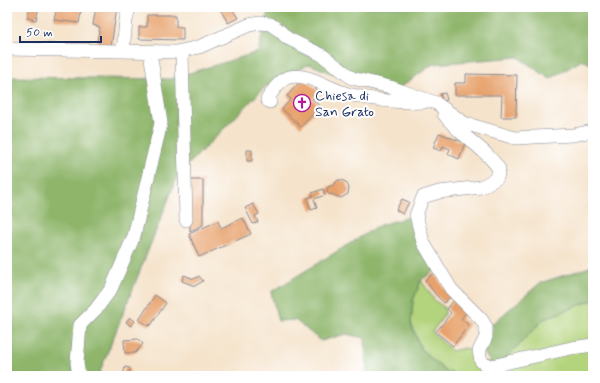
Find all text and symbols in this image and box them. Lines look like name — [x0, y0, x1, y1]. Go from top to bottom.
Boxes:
scale bar — [20, 18, 101, 44]
text: 50 m — [26, 25, 53, 41]
place label: Chiesa di San Grato — [315, 87, 374, 121]
church icon: Chiesa di San Grato — [292, 93, 312, 113]

